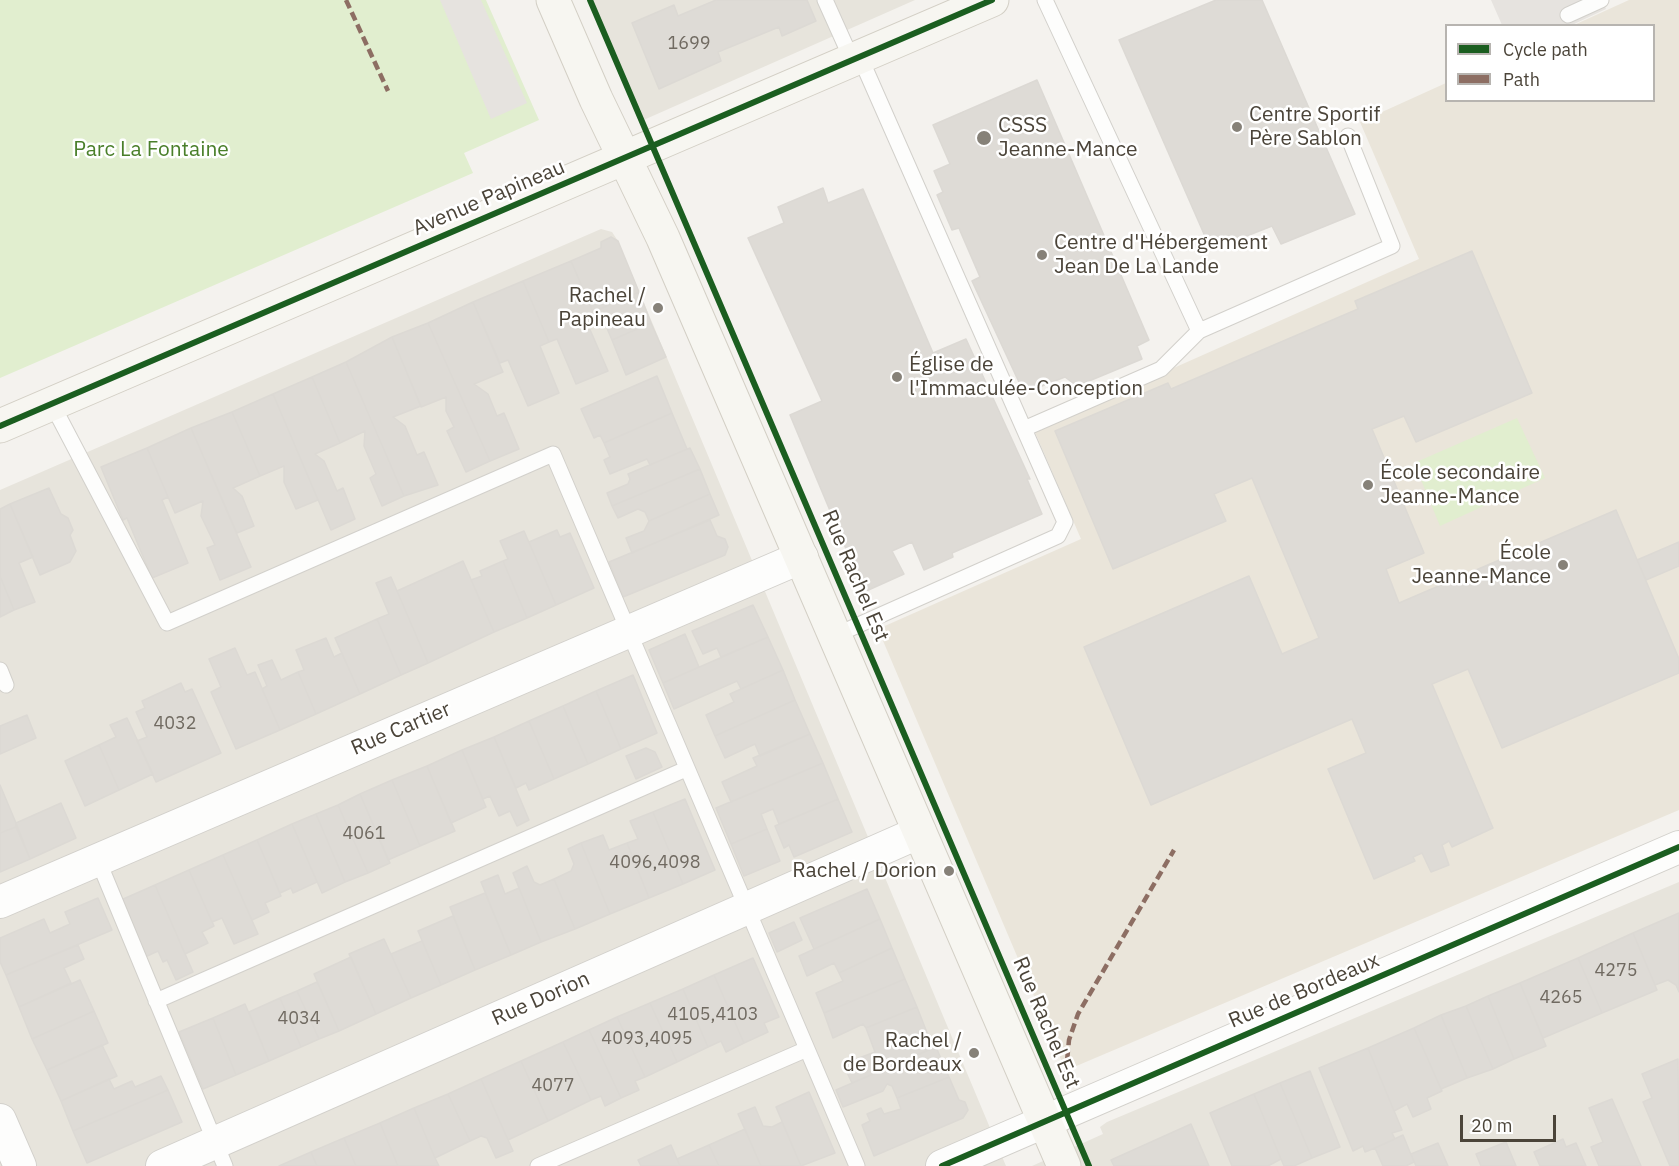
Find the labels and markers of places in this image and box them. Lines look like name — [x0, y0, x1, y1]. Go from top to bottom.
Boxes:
place label: Centre Sportif Père Sablon — [1249, 102, 1380, 152]
place label: CSSS Jeanne-Mance — [998, 113, 1138, 163]
marker: Centre Sportif Père Sablon — [1230, 120, 1244, 134]
marker: CSSS Jeanne-Mance — [975, 129, 993, 147]
place label: Centre d'Hébergement Jean De La Lande — [1054, 230, 1268, 280]
marker: Centre d'Hébergement Jean De La Lande — [1035, 248, 1049, 262]
place label: Rachel / Papineau — [558, 283, 646, 333]
marker: Rachel / Papineau — [651, 301, 665, 315]
place label: Église de l'Immaculée-Conception — [909, 352, 1143, 402]
marker: Église de l'Immaculée-Conception — [890, 370, 904, 384]
place label: École secondaire Jeanne-Mance — [1380, 460, 1540, 510]
marker: École secondaire Jeanne-Mance — [1361, 478, 1375, 492]
place label: École Jeanne-Mance — [1411, 540, 1551, 590]
marker: École Jeanne-Mance — [1556, 558, 1570, 572]
place label: Rachel / Dorion — [792, 858, 937, 884]
marker: Rachel / Dorion — [942, 864, 956, 878]
place label: Rachel / de Bordeaux — [843, 1028, 962, 1078]
marker: Rachel / de Bordeaux — [967, 1046, 981, 1060]

